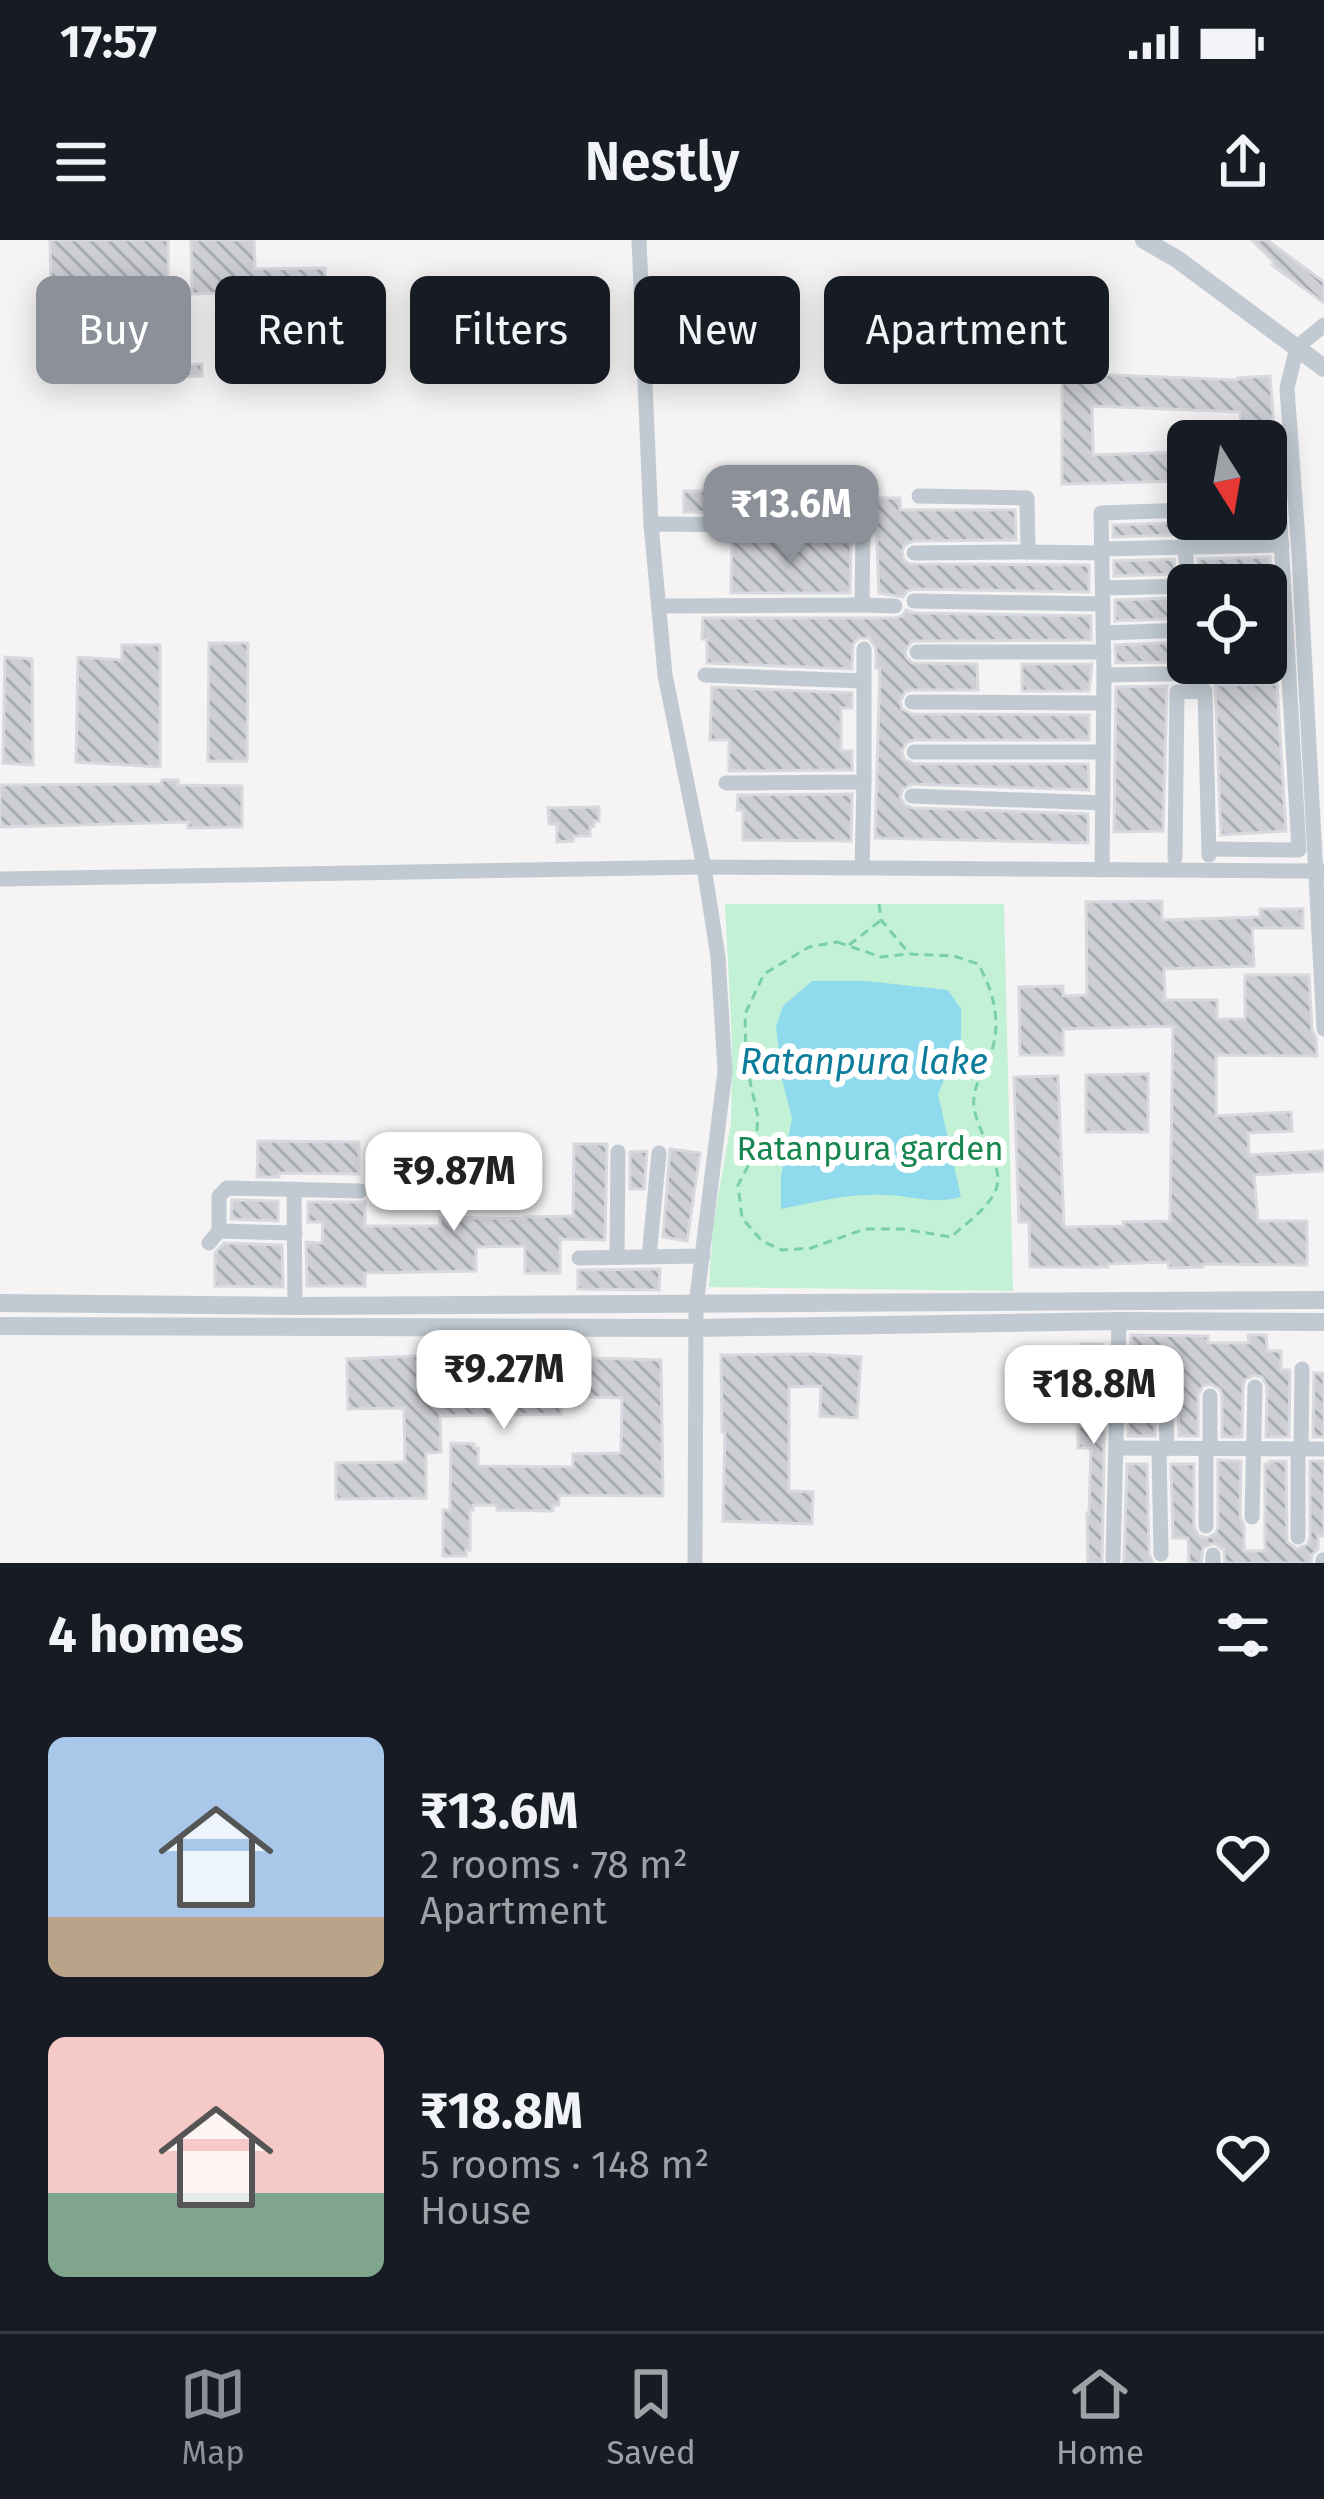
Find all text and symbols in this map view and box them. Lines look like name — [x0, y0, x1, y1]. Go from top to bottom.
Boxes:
text: 17:57 — [60, 15, 157, 69]
icon: menu — [48, 129, 114, 195]
icon: share — [1210, 129, 1276, 195]
text: Nestly — [585, 130, 739, 194]
chip: Buy — [36, 276, 191, 384]
chip: Rent — [215, 276, 386, 384]
chip: Filters — [410, 276, 610, 384]
chip: New — [634, 276, 800, 384]
chip: Apartment — [824, 276, 1109, 384]
north arrow — [1167, 420, 1287, 540]
map controls — [1167, 420, 1287, 684]
pin: ₹13.6M — [693, 465, 889, 567]
text: ₹13.6M — [730, 481, 852, 527]
button: locate — [1167, 564, 1287, 684]
water label: Ratanpura lake — [740, 1040, 988, 1084]
park label: Ratanpura garden — [737, 1129, 1003, 1169]
pin: ₹9.87M — [356, 1132, 552, 1234]
text: ₹9.87M — [392, 1148, 516, 1194]
pin: ₹9.27M — [406, 1330, 602, 1432]
pin: ₹18.8M — [996, 1345, 1192, 1447]
text: ₹9.27M — [443, 1346, 565, 1392]
text: ₹18.8M — [1032, 1361, 1156, 1407]
icon: filters — [1210, 1602, 1276, 1668]
text: 4 homes — [48, 1604, 244, 1666]
text: ₹13.6M — [420, 1780, 578, 1842]
icon: home — [144, 1785, 288, 1929]
icon: heart — [1210, 1824, 1276, 1890]
text: 2 rooms · 78 m² — [420, 1842, 688, 1888]
text: Apartment — [420, 1888, 607, 1934]
text: ₹18.8M — [420, 2080, 583, 2142]
icon: home — [144, 2085, 288, 2229]
icon: heart — [1210, 2124, 1276, 2190]
text: 5 rooms · 148 m² — [420, 2142, 709, 2188]
text: House — [420, 2188, 531, 2234]
tab: Map — [180, 2361, 246, 2473]
tab: Saved — [606, 2361, 696, 2473]
tab: Home — [1056, 2361, 1144, 2473]

